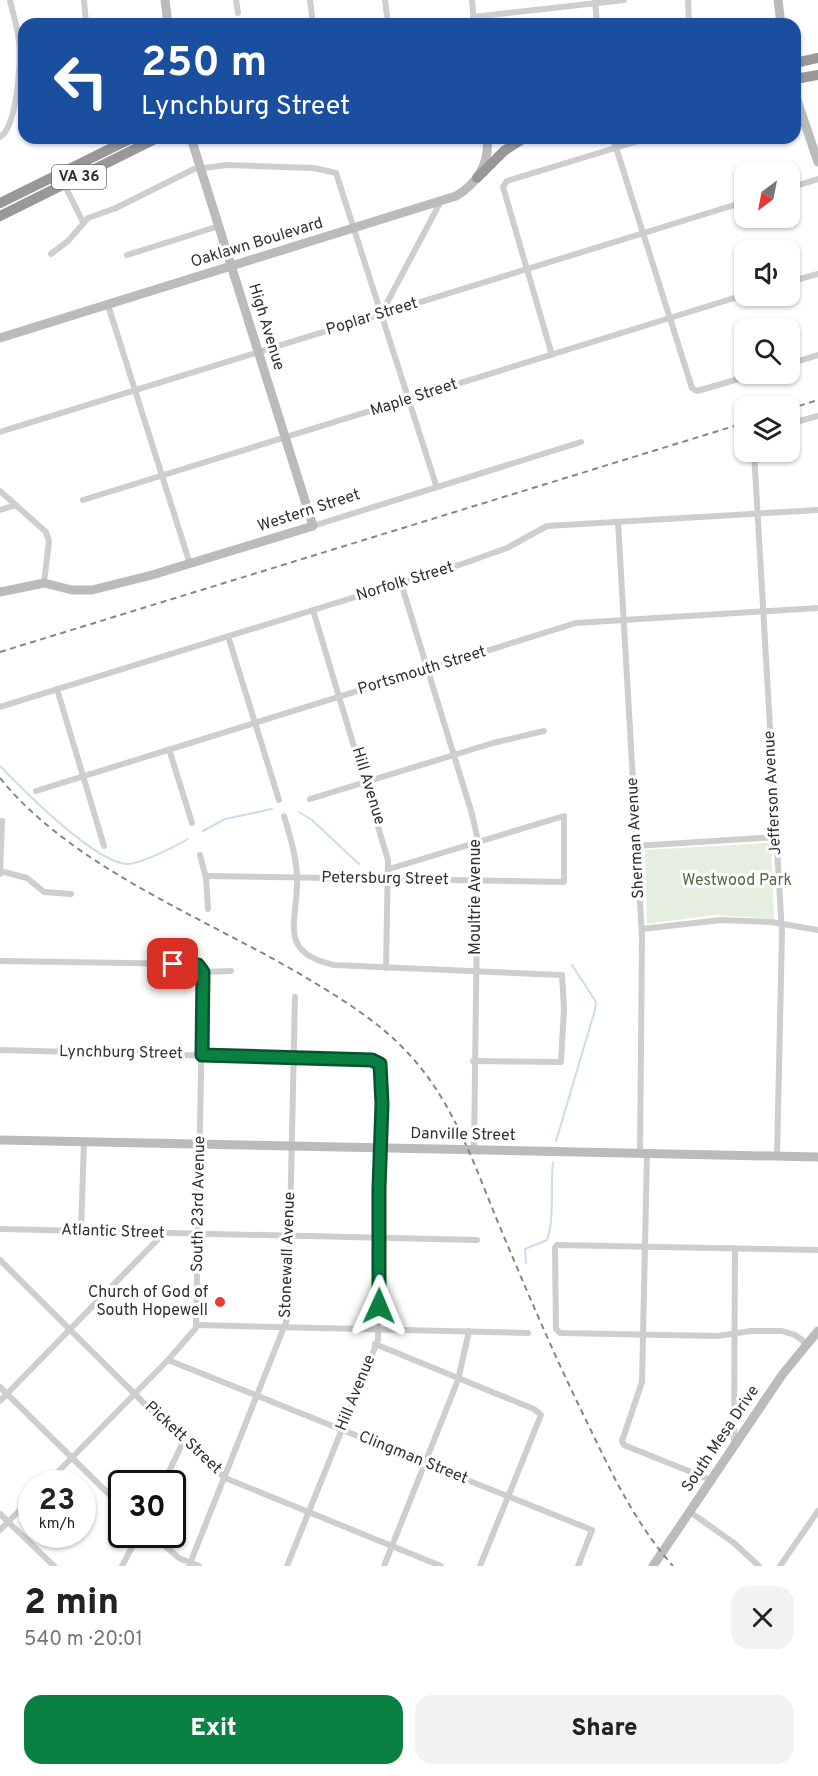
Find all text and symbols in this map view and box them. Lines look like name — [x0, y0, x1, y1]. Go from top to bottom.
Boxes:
text: 250 m — [141, 38, 267, 91]
icon: left — [42, 42, 120, 120]
text: Lynchburg Street — [141, 90, 350, 124]
north arrow — [734, 162, 800, 228]
map controls — [734, 162, 800, 462]
road number: VA 36 — [52, 165, 106, 189]
street label: Oaklawn Boulevard — [188, 213, 326, 273]
button: sound — [734, 240, 800, 306]
street label: High Avenue — [243, 281, 289, 373]
street label: Poplar Street — [324, 294, 420, 340]
button: search — [734, 318, 800, 384]
street label: Maple Street — [368, 374, 460, 422]
button: layers — [734, 396, 800, 462]
street label: Western Street — [255, 485, 363, 537]
street label: Norfolk Street — [354, 558, 456, 606]
street label: Portsmouth Street — [355, 642, 489, 700]
street label: Jefferson Avenue — [760, 730, 786, 856]
street label: Hill Avenue — [347, 745, 389, 827]
street label: Sherman Avenue — [623, 777, 649, 899]
street label: Moultrie Avenue — [466, 839, 486, 955]
street label: Petersburg Street — [321, 868, 449, 890]
park label: Westwood Park — [682, 871, 792, 891]
pin — [147, 938, 198, 989]
icon: arrive — [156, 947, 189, 980]
street label: Lynchburg Street — [59, 1042, 183, 1064]
street label: Danville Street — [410, 1124, 516, 1146]
street label: South 23rd Avenue — [188, 1136, 210, 1272]
street label: Stonewall Avenue — [276, 1191, 300, 1319]
street label: Atlantic Street — [61, 1220, 165, 1244]
position arrow — [347, 1274, 411, 1338]
place label: Church of God of South Hopewell — [88, 1283, 209, 1321]
marker: Church of God of South Hopewell — [213, 1295, 227, 1309]
street label: Hill Avenue — [332, 1352, 380, 1434]
street label: South Mesa Drive — [678, 1382, 764, 1496]
street label: Pickett Street — [140, 1397, 226, 1479]
street label: Clingman Street — [355, 1427, 471, 1489]
speed limit sign: 30 — [108, 1470, 186, 1548]
text: 23 — [39, 1483, 75, 1520]
text: km/h — [39, 1515, 75, 1534]
text: 2 min — [24, 1581, 119, 1627]
button: close — [731, 1586, 794, 1649]
text: 540 m · 20:01 — [24, 1627, 143, 1653]
button: Exit — [24, 1695, 403, 1764]
button: Share — [415, 1695, 794, 1764]

